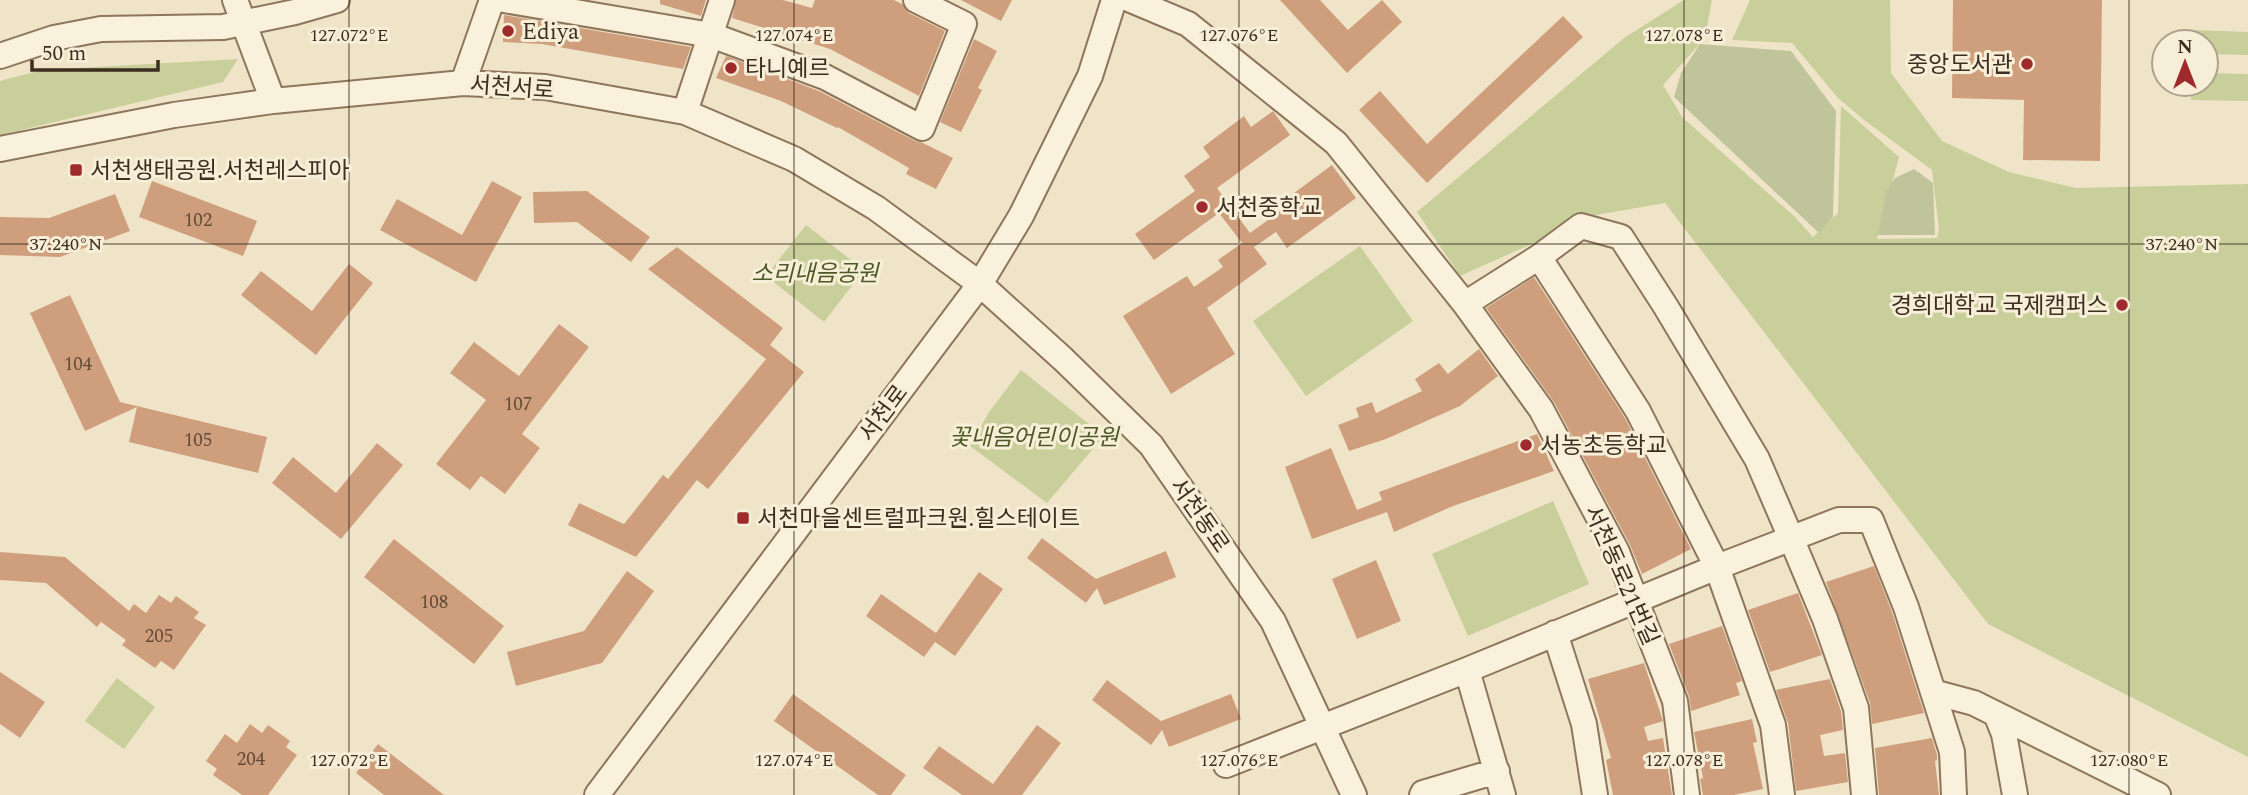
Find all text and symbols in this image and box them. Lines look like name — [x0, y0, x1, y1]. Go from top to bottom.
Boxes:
place label: Ediya — [522, 15, 579, 50]
text: 127.072°E — [309, 22, 389, 49]
text: 127.074°E — [754, 22, 834, 49]
text: 127.076°E — [1199, 22, 1279, 49]
text: 127.078°E — [1644, 22, 1724, 49]
marker: Ediya — [500, 23, 516, 39]
scale bar — [32, 28, 158, 72]
north arrow — [2150, 28, 2220, 98]
text: N — [2177, 33, 2193, 62]
text: 50 m — [42, 38, 86, 70]
place label: 중앙도서관 — [1907, 48, 2013, 83]
place label: 타니예르 — [745, 52, 830, 87]
marker: 중앙도서관 — [2019, 56, 2035, 72]
marker: 타니예르 — [723, 60, 739, 76]
street label: 서천서로 — [468, 68, 555, 109]
place label: 서천생태공원.서천레스피아 — [90, 154, 350, 189]
marker: 서천생태공원.서천레스피아 — [68, 162, 84, 178]
place label: 서천중학교 — [1216, 191, 1322, 226]
marker: 서천중학교 — [1194, 199, 1210, 215]
house number: 102 — [184, 206, 212, 235]
text: 37.240°N — [30, 231, 102, 258]
text: 37.240°N — [2146, 231, 2218, 258]
park label: 소리내음공원 — [752, 257, 880, 292]
place label: 경희대학교 국제캠퍼스 — [1891, 289, 2108, 324]
marker: 경희대학교 국제캠퍼스 — [2114, 297, 2130, 313]
house number: 104 — [64, 350, 93, 379]
street label: 서천로 — [851, 378, 917, 450]
house number: 107 — [504, 390, 532, 419]
park label: 꽃내음어린이공원 — [949, 421, 1120, 456]
house number: 105 — [184, 426, 212, 455]
place label: 서농초등학교 — [1540, 429, 1667, 464]
marker: 서농초등학교 — [1518, 437, 1534, 453]
street label: 서천동로 — [1160, 471, 1237, 561]
street label: 서천동로21번길 — [1574, 500, 1667, 651]
place label: 서천마을센트럴파크원.힐스테이트 — [757, 502, 1080, 537]
marker: 서천마을센트럴파크원.힐스테이트 — [735, 510, 751, 526]
house number: 108 — [420, 588, 448, 617]
house number: 205 — [145, 622, 173, 651]
house number: 204 — [237, 745, 266, 774]
text: 127.072°E — [309, 747, 389, 774]
text: 127.074°E — [754, 747, 834, 774]
text: 127.076°E — [1199, 747, 1279, 774]
text: 127.078°E — [1644, 747, 1724, 774]
text: 127.080°E — [2089, 747, 2169, 774]

